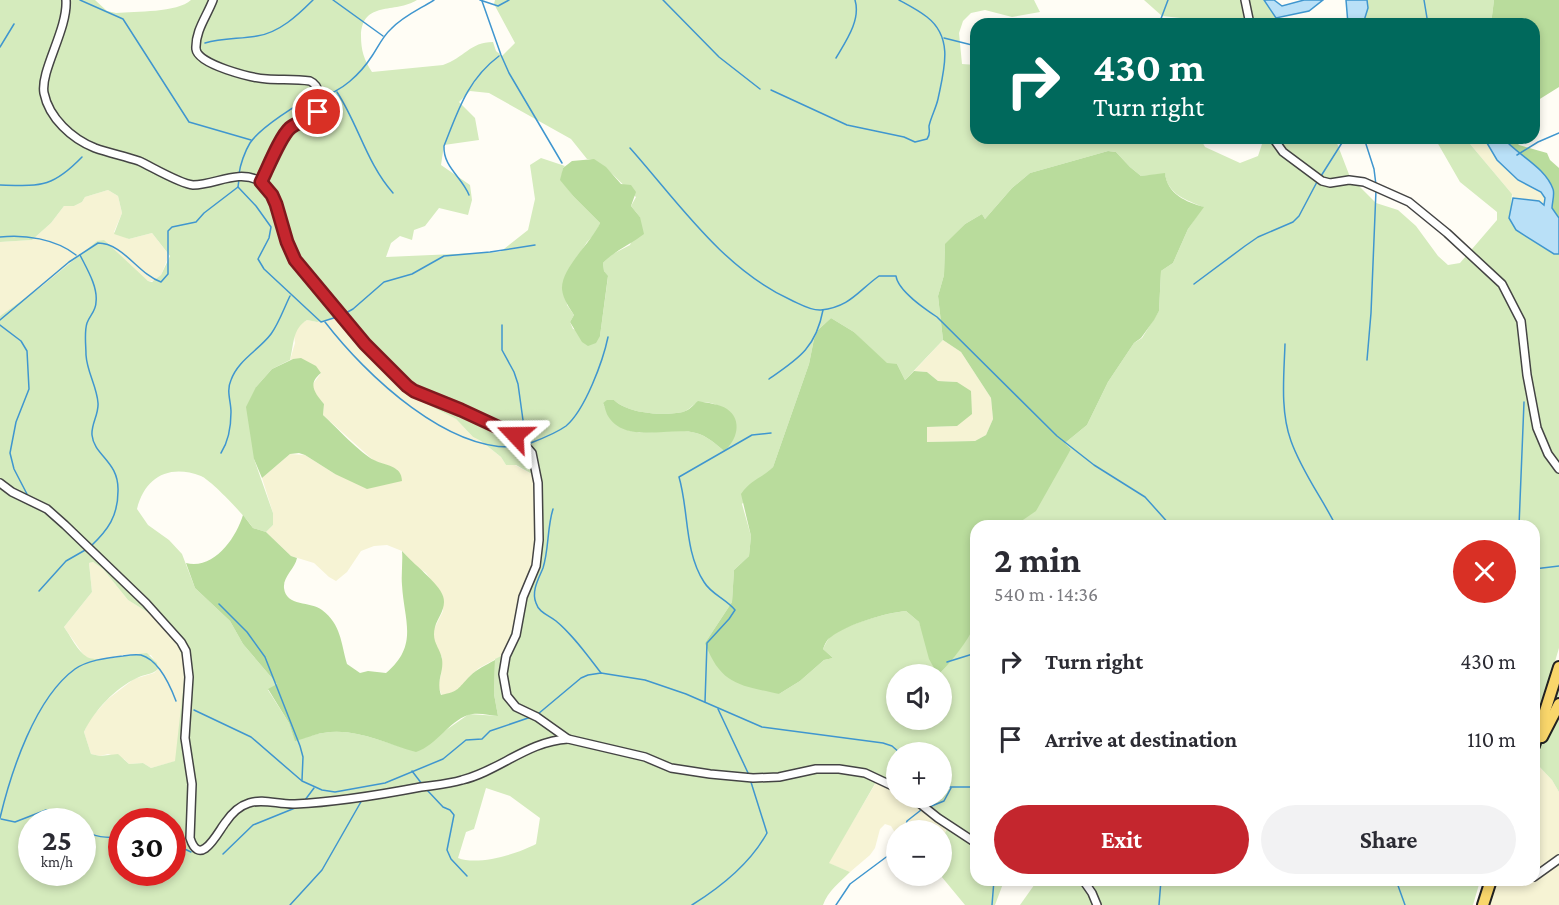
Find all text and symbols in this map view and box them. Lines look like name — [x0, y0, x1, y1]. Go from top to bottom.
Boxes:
icon: right — [994, 42, 1072, 120]
text: 430 m — [1093, 43, 1205, 90]
pin — [292, 86, 343, 137]
text: Turn right — [1093, 92, 1204, 122]
icon: arrive — [301, 95, 334, 128]
position arrow — [483, 403, 547, 467]
text: 2 min — [994, 540, 1081, 580]
button: close — [1453, 540, 1516, 603]
text: 540 m · 14:36 — [994, 583, 1098, 605]
icon: right — [994, 645, 1027, 678]
text: Turn right — [1045, 649, 1143, 674]
text: 430 m — [1460, 649, 1516, 674]
map controls — [886, 664, 952, 886]
button: sound — [886, 664, 952, 730]
icon: arrive — [994, 723, 1027, 756]
text: Arrive at destination — [1045, 727, 1237, 752]
text: 110 m — [1467, 727, 1516, 752]
button: + — [886, 742, 952, 808]
button: Exit — [994, 805, 1249, 874]
button: Share — [1261, 805, 1516, 874]
speed limit sign: 30 — [108, 808, 186, 886]
button: − — [886, 820, 952, 886]
text: 25 — [42, 823, 72, 856]
text: km/h — [41, 854, 73, 870]

